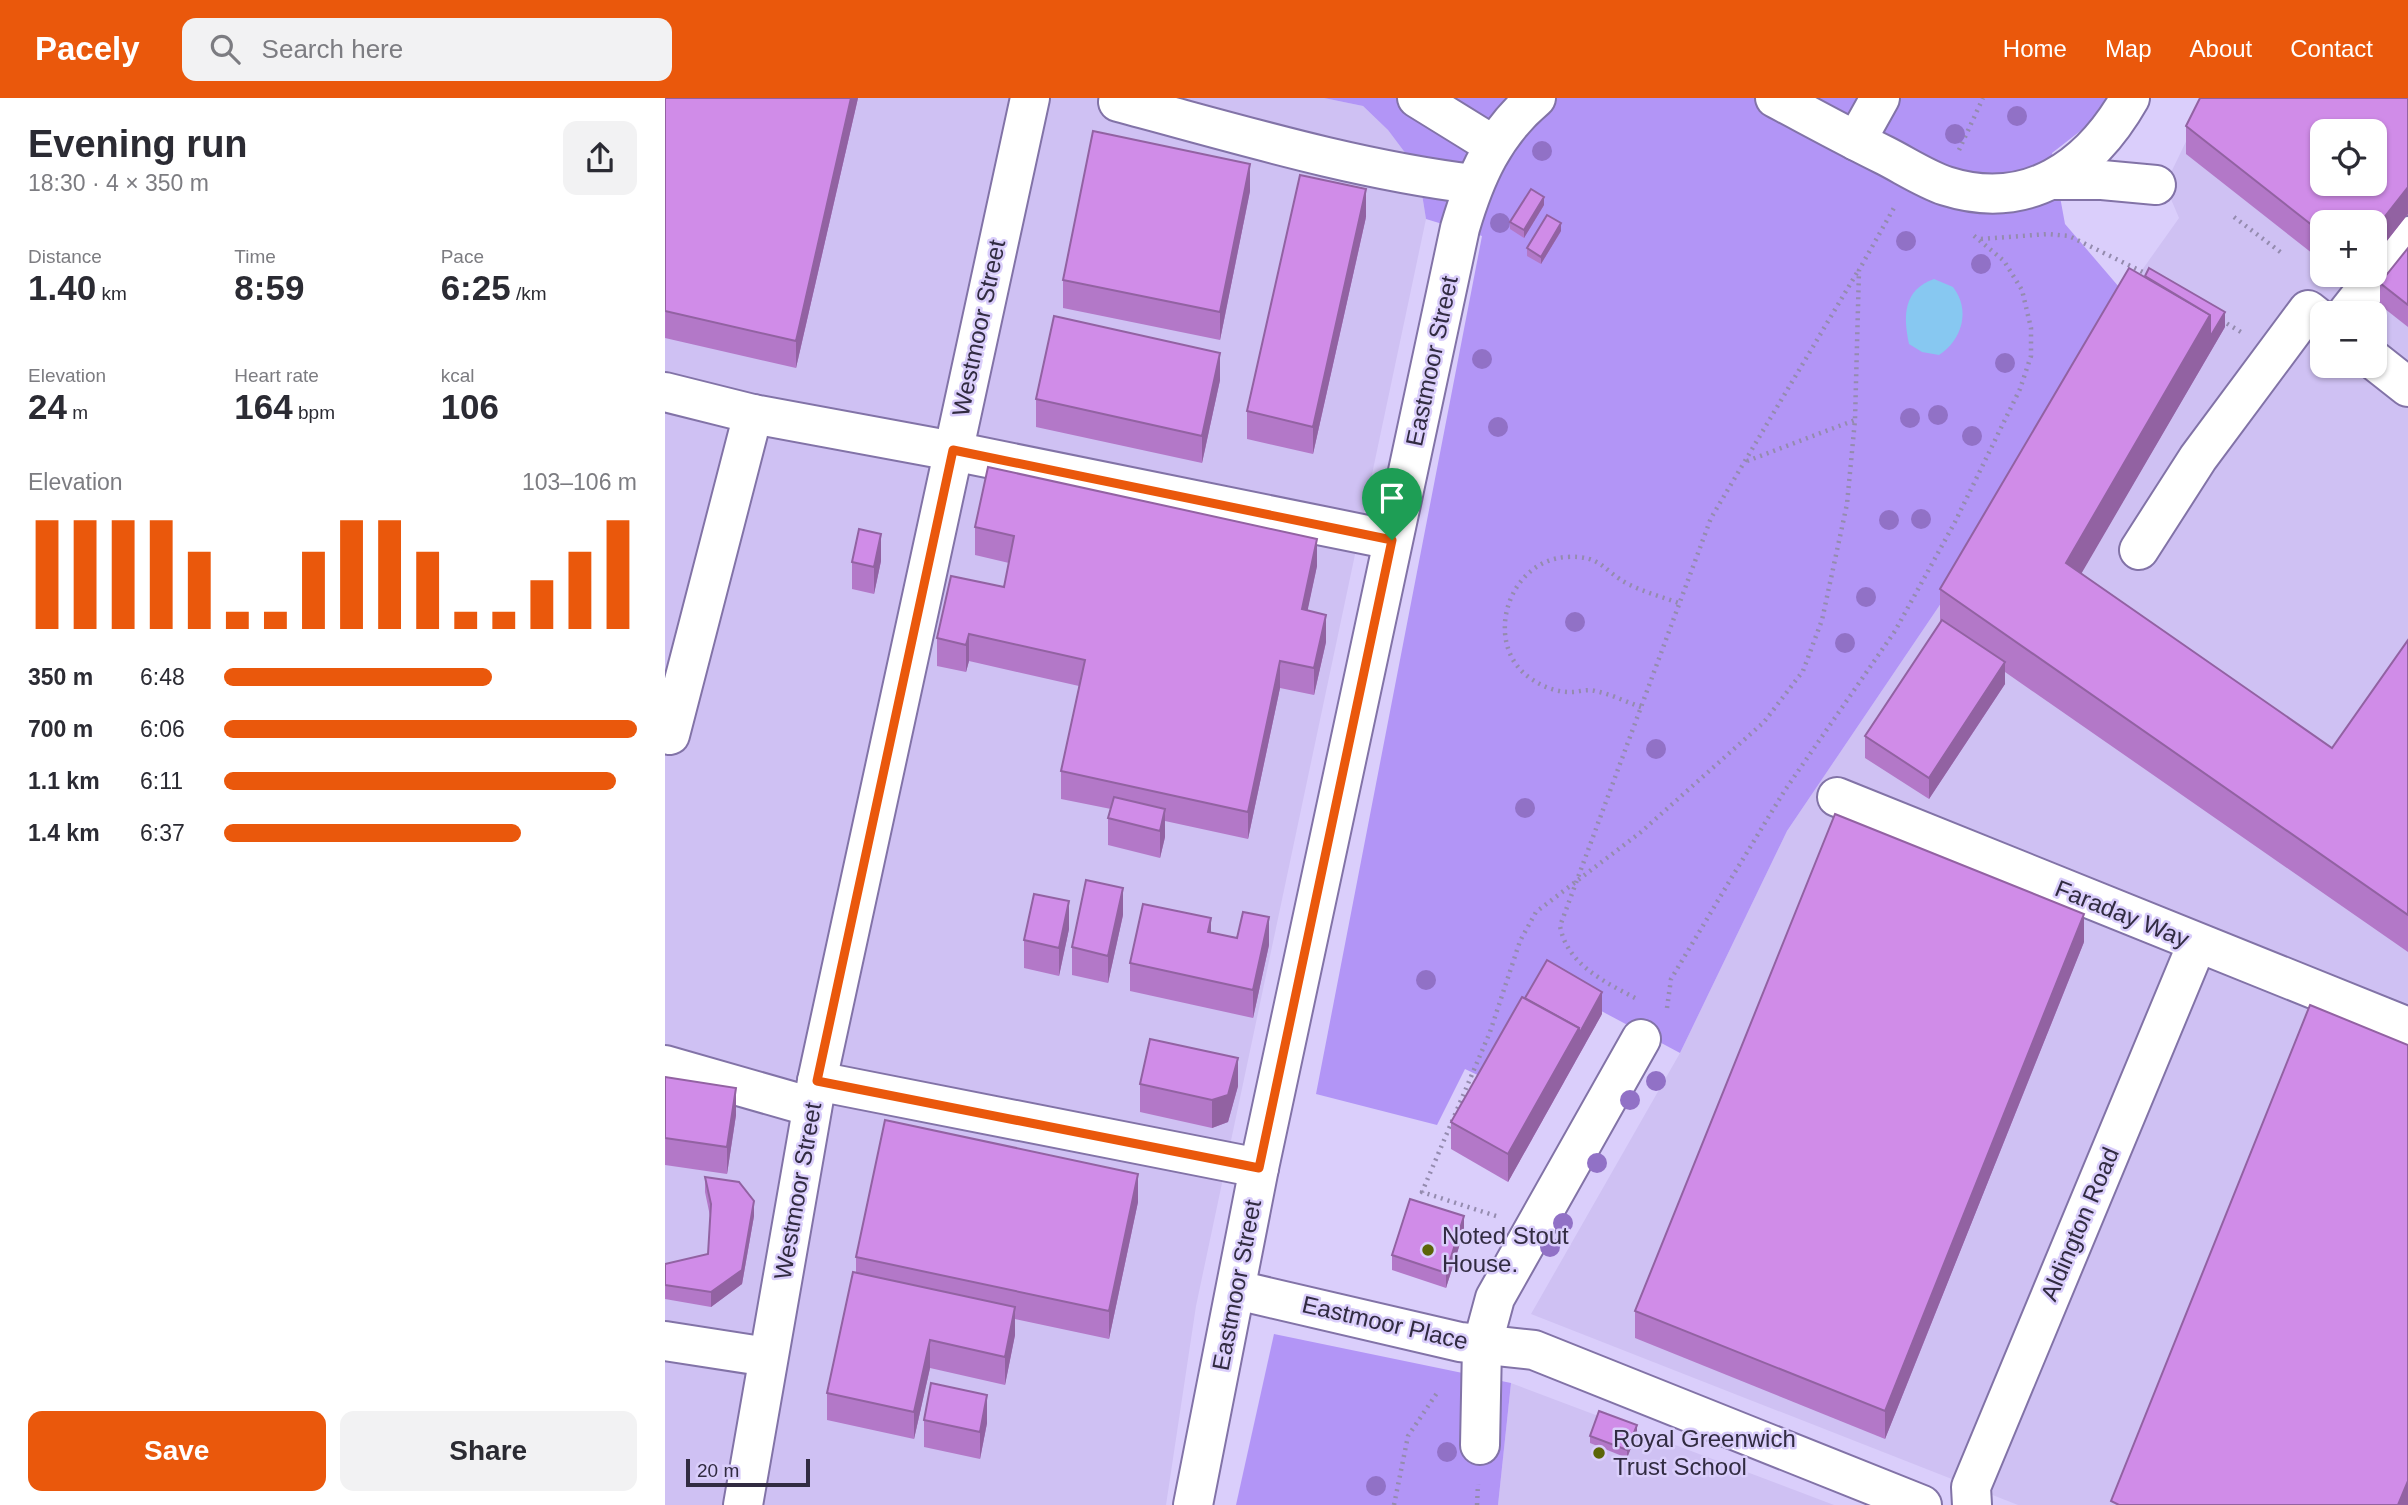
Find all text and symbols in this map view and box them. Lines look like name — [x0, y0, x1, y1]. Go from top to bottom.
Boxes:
search box — [182, 18, 672, 81]
text: Pacely — [35, 30, 140, 67]
icon: search — [206, 30, 244, 68]
text: Search here — [262, 34, 403, 64]
text: Home — [2003, 35, 2067, 62]
text: Map — [2105, 35, 2152, 62]
text: About — [2190, 35, 2252, 62]
text: Contact — [2290, 35, 2373, 62]
map controls — [2310, 119, 2387, 378]
button: locate — [2310, 119, 2387, 196]
button: share — [563, 121, 637, 195]
text: Evening run — [28, 123, 248, 165]
text: 18:30 · 4 × 350 m — [28, 170, 209, 196]
button: + — [2310, 210, 2387, 287]
street label: Westmoor Street — [947, 237, 1010, 419]
text: Distance — [28, 246, 102, 267]
text: Time — [234, 246, 276, 267]
text: Pace — [441, 246, 484, 267]
text: 1.40 — [28, 268, 96, 307]
text: 8:59 — [234, 268, 304, 307]
text: 6:25 — [441, 268, 511, 307]
street label: Eastmoor Street — [1400, 273, 1463, 449]
text: km — [96, 283, 127, 304]
text: /km — [511, 283, 547, 304]
button: − — [2310, 301, 2387, 378]
text: Elevation — [28, 365, 106, 386]
text: Heart rate — [234, 365, 319, 386]
text: kcal — [441, 365, 474, 386]
text: 24 — [28, 387, 67, 426]
text: 164 — [234, 387, 293, 426]
text: 106 — [441, 387, 499, 426]
text: m — [67, 402, 88, 423]
text: bpm — [293, 402, 335, 423]
pin — [1362, 468, 1422, 540]
text: Elevation — [28, 469, 123, 495]
text: 103–106 m — [522, 469, 637, 495]
icon: arrive — [1373, 479, 1411, 517]
text: 350 m — [28, 664, 93, 690]
text: 6:48 — [140, 664, 185, 690]
text: 700 m — [28, 716, 93, 742]
text: 6:06 — [140, 716, 185, 742]
text: 1.1 km — [28, 768, 100, 794]
text: 6:11 — [140, 768, 183, 794]
text: 1.4 km — [28, 820, 100, 846]
text: 6:37 — [140, 820, 185, 846]
street label: Faraday Way — [2051, 874, 2193, 953]
street label: Westmoor Street — [769, 1100, 826, 1282]
street label: Aldington Road — [2035, 1143, 2124, 1305]
street label: Eastmoor Street — [1207, 1197, 1266, 1373]
place label: Noted Stout House. — [1442, 1222, 1569, 1277]
marker: Noted Stout House. — [1420, 1242, 1436, 1258]
street label: Eastmoor Place — [1300, 1290, 1471, 1355]
button: Save — [28, 1411, 326, 1491]
button: Share — [340, 1411, 637, 1491]
place label: Royal Greenwich Trust School — [1613, 1425, 1796, 1480]
marker: Royal Greenwich Trust School — [1591, 1445, 1607, 1461]
scale bar — [686, 1456, 810, 1488]
text: 20 m — [697, 1460, 739, 1481]

